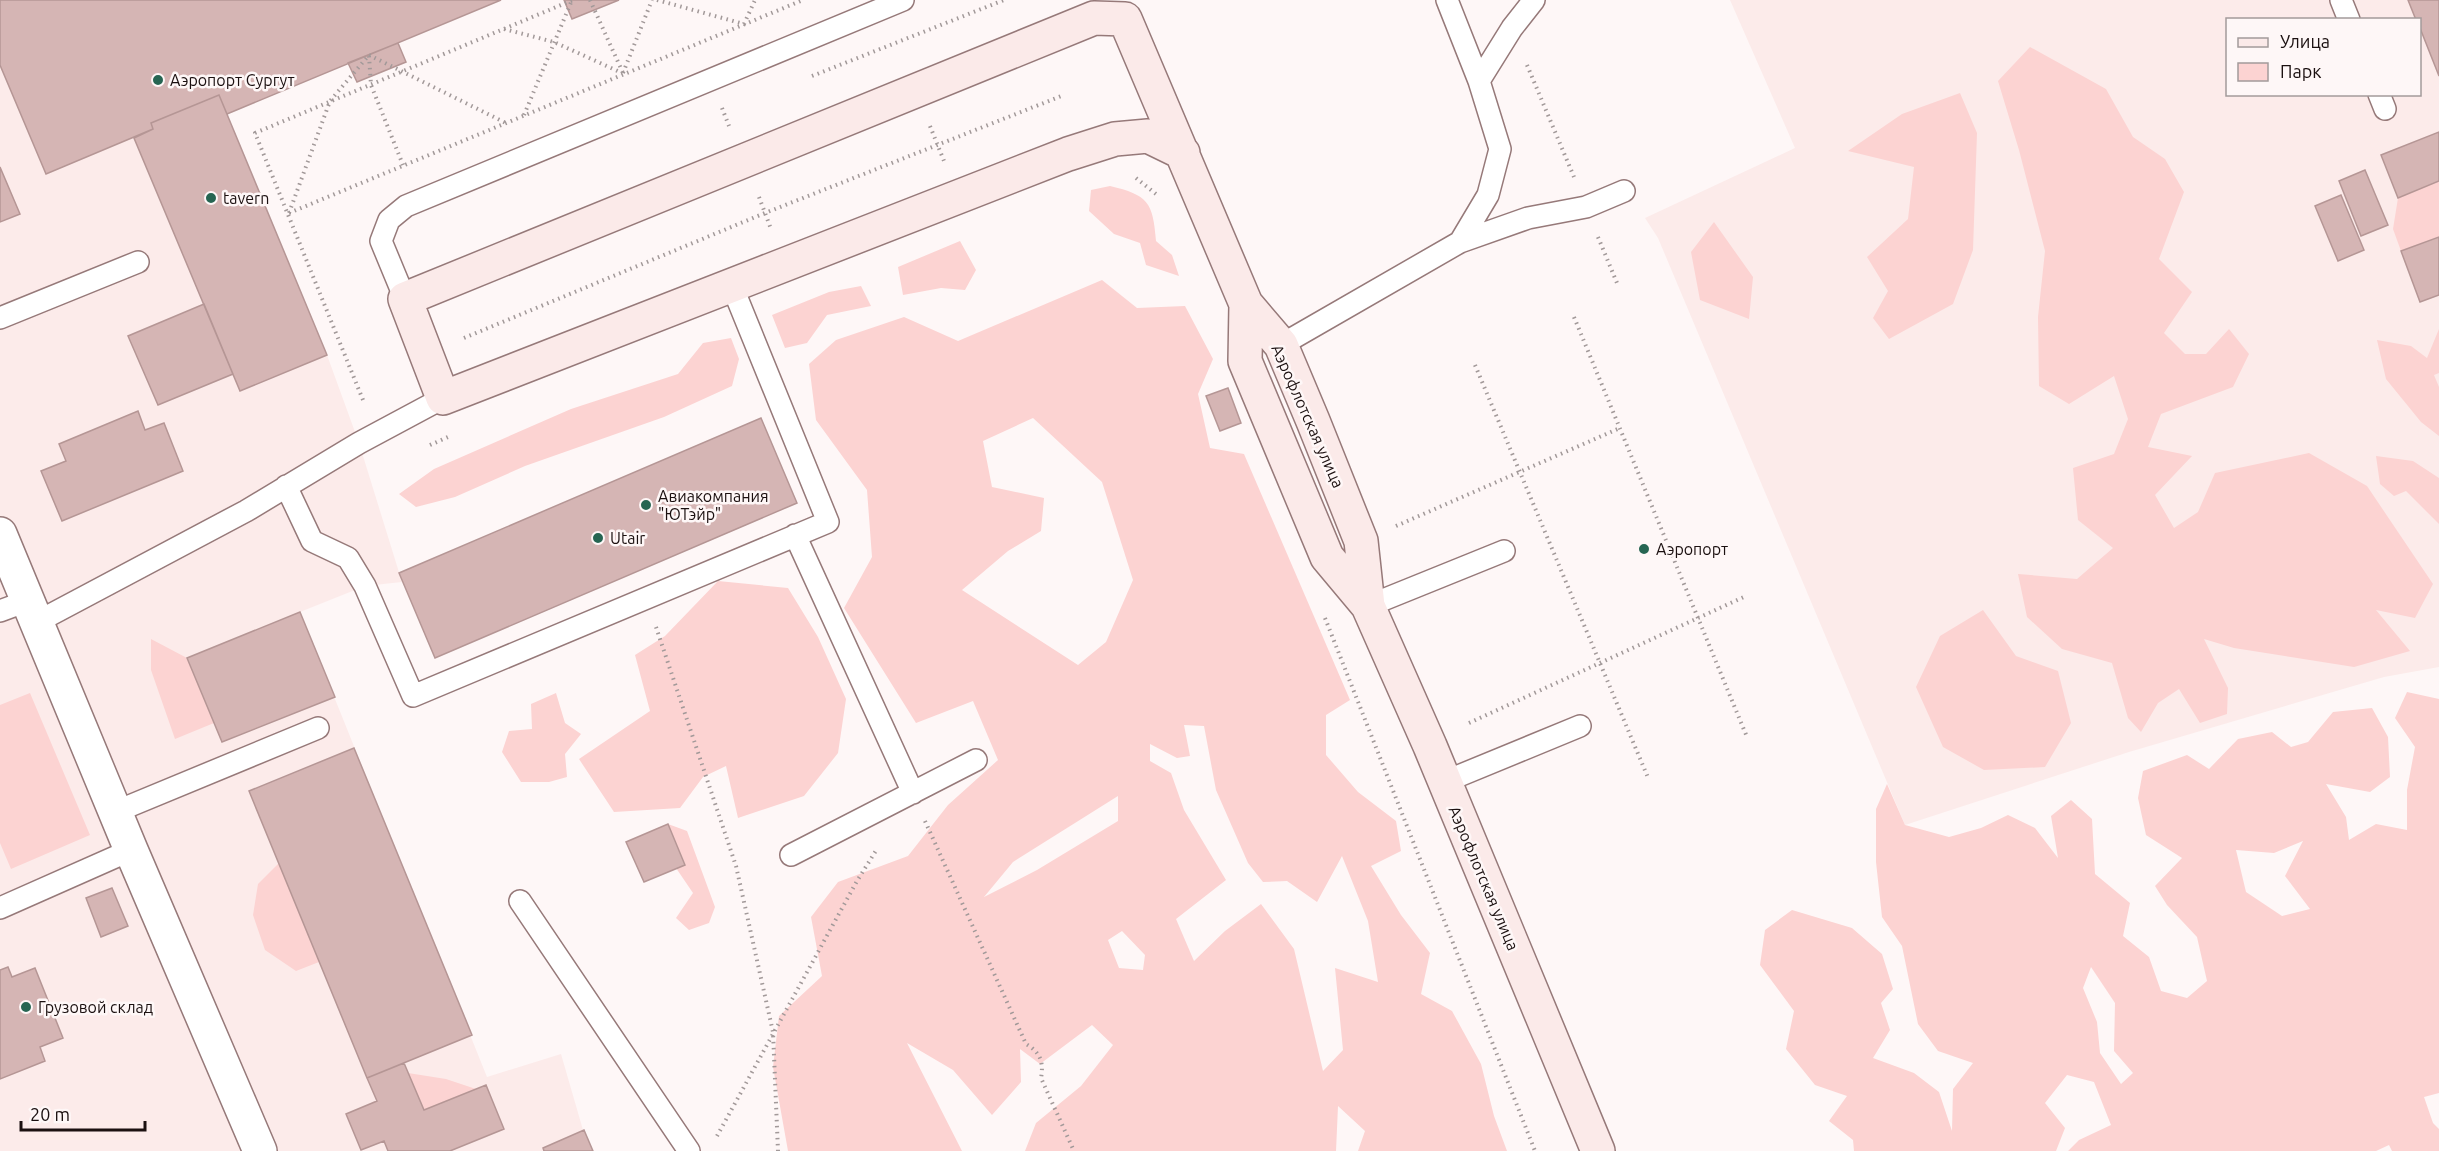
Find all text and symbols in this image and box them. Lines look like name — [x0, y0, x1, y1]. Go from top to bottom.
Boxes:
legend — [2226, 18, 2421, 96]
text: Улица — [2280, 31, 2330, 51]
text: Парк — [2280, 61, 2321, 81]
place label: Аэропорт Сургут — [170, 71, 295, 89]
marker: Аэропорт Сургут — [151, 73, 165, 87]
place label: tavern — [223, 189, 269, 207]
marker: tavern — [204, 191, 218, 205]
street label: Аэрофлотская улица — [1268, 342, 1348, 490]
place label: Авиакомпания "ЮТэйр" — [658, 487, 769, 523]
marker: Авиакомпания "ЮТэйр" — [639, 498, 653, 512]
place label: Utair — [610, 529, 645, 547]
marker: Utair — [591, 531, 605, 545]
place label: Аэропорт — [1656, 540, 1728, 558]
marker: Аэропорт — [1637, 542, 1651, 556]
street label: Аэрофлотская улица — [1445, 803, 1523, 953]
place label: Грузовой склад — [38, 998, 153, 1016]
marker: Грузовой склад — [19, 1000, 33, 1014]
scale bar — [21, 1094, 146, 1132]
text: 20 m — [30, 1104, 70, 1124]

